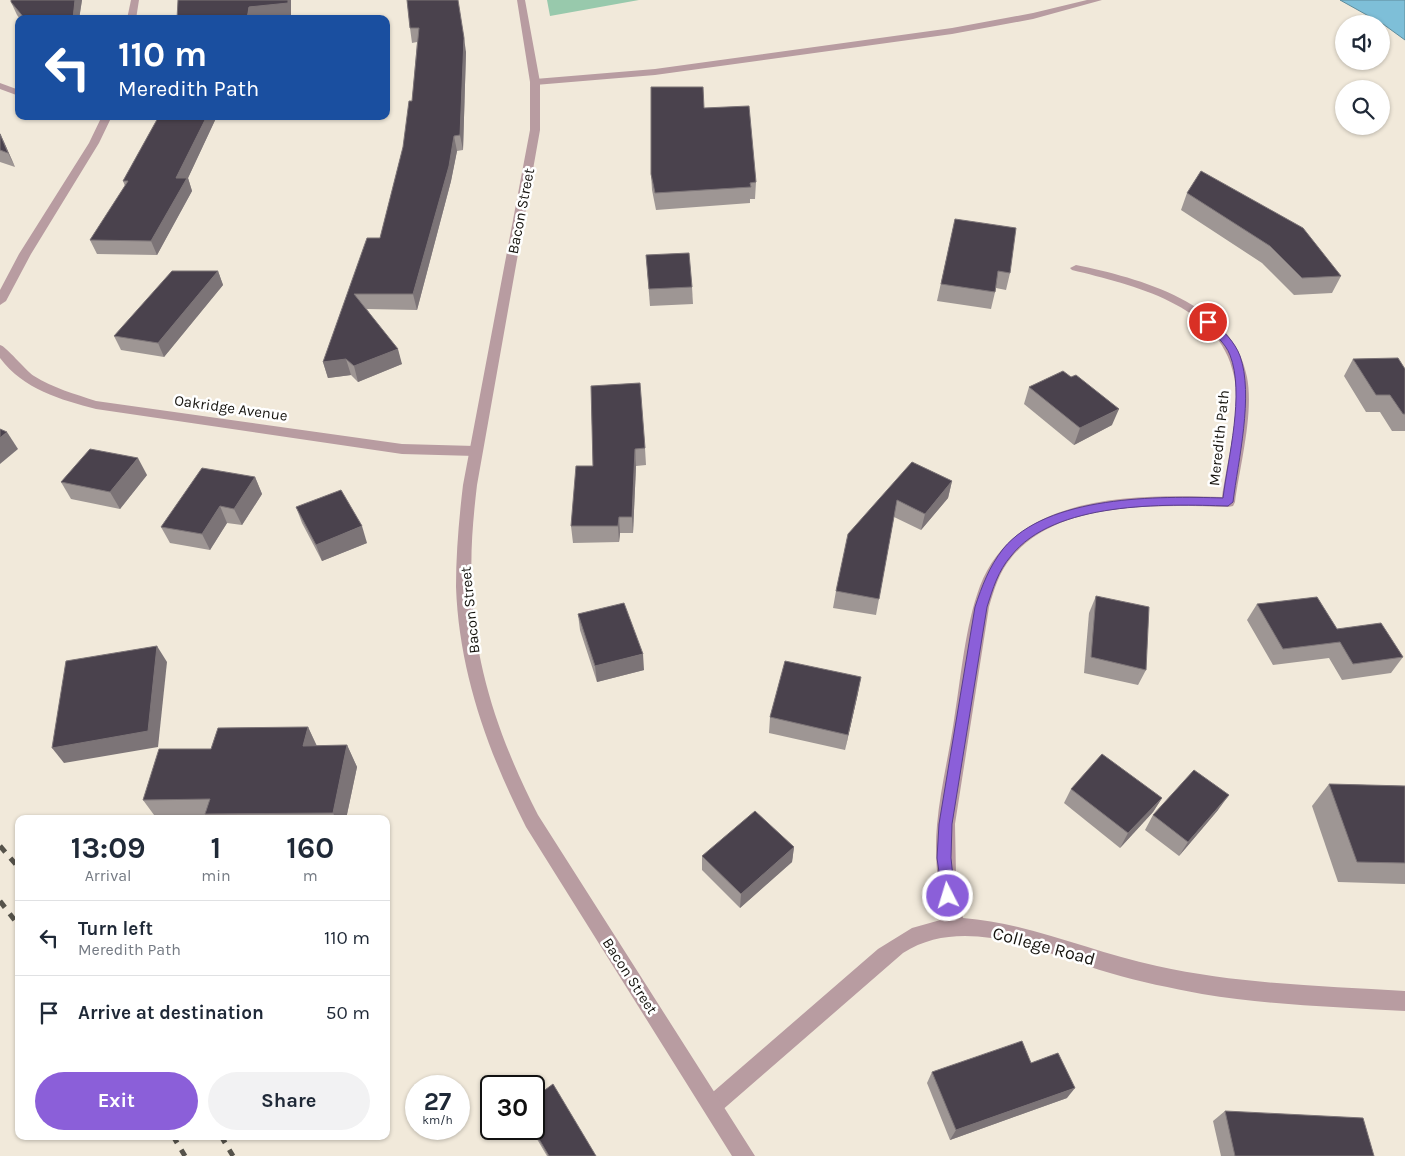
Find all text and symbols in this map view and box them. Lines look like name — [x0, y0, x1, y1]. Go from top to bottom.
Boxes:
map controls — [1335, 15, 1390, 135]
button: sound — [1335, 15, 1390, 70]
text: 110 m — [118, 34, 207, 75]
icon: left — [35, 35, 100, 100]
text: Meredith Path — [118, 76, 259, 102]
button: search — [1335, 80, 1390, 135]
street label: Bacon Street — [504, 166, 538, 256]
pin — [1187, 301, 1229, 343]
icon: arrive — [1194, 308, 1222, 336]
street label: Meredith Path — [1205, 389, 1233, 487]
street label: Oakridge Avenue — [173, 391, 289, 425]
street label: Bacon Street — [456, 565, 484, 654]
text: 13:09 — [71, 830, 145, 866]
text: 1 — [211, 830, 221, 866]
text: 160 — [286, 830, 334, 866]
text: Arrival — [85, 866, 132, 885]
text: min — [201, 866, 231, 885]
text: m — [303, 866, 318, 885]
position arrow — [921, 869, 973, 921]
text: Turn left — [78, 918, 153, 940]
street label: College Road — [990, 922, 1098, 970]
icon: left — [35, 924, 63, 952]
text: 110 m — [324, 927, 370, 949]
street label: Bacon Street — [599, 934, 662, 1018]
text: Meredith Path — [78, 940, 181, 959]
icon: arrive — [35, 999, 63, 1027]
text: Arrive at destination — [78, 1002, 264, 1024]
text: 50 m — [326, 1002, 370, 1024]
button: Exit — [35, 1072, 198, 1130]
button: Share — [208, 1072, 370, 1130]
speed limit sign: 30 — [480, 1075, 545, 1140]
text: 27 — [424, 1087, 451, 1116]
text: km/h — [422, 1113, 453, 1127]

